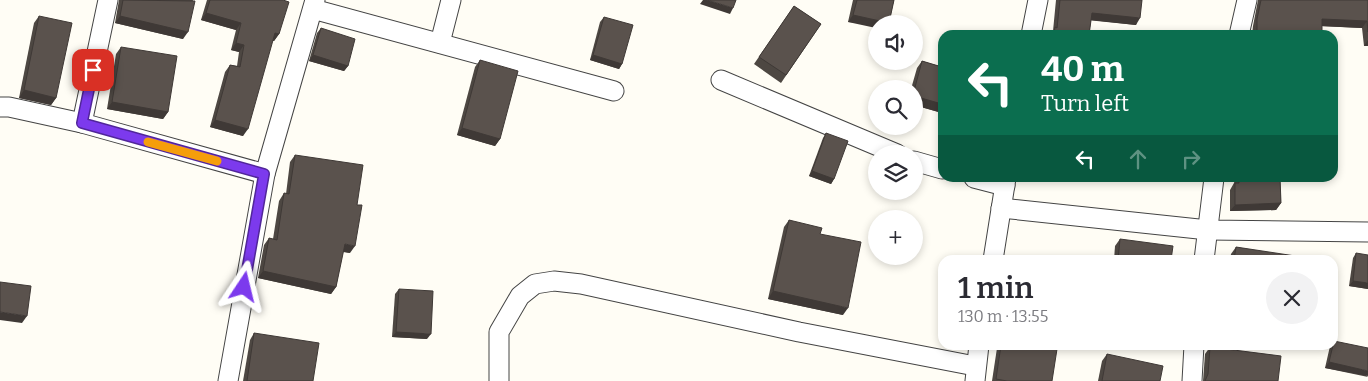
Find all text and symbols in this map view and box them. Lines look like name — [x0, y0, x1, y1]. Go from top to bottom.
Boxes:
map controls — [868, 15, 923, 265]
button: sound — [868, 15, 923, 70]
text: 40 m — [1041, 48, 1124, 90]
pin — [72, 49, 114, 91]
icon: left — [958, 50, 1023, 115]
icon: arrive — [79, 56, 107, 84]
button: search — [868, 80, 923, 135]
text: Turn left — [1041, 90, 1129, 117]
button: layers — [868, 145, 923, 200]
icon: left — [1071, 145, 1099, 173]
icon: ahead — [1124, 145, 1152, 173]
icon: right — [1177, 145, 1205, 173]
button: + — [868, 210, 923, 265]
position arrow — [217, 260, 269, 312]
text: 1 min — [958, 270, 1033, 306]
button: close — [1266, 272, 1318, 324]
text: 130 m · 13:55 — [958, 307, 1048, 326]

